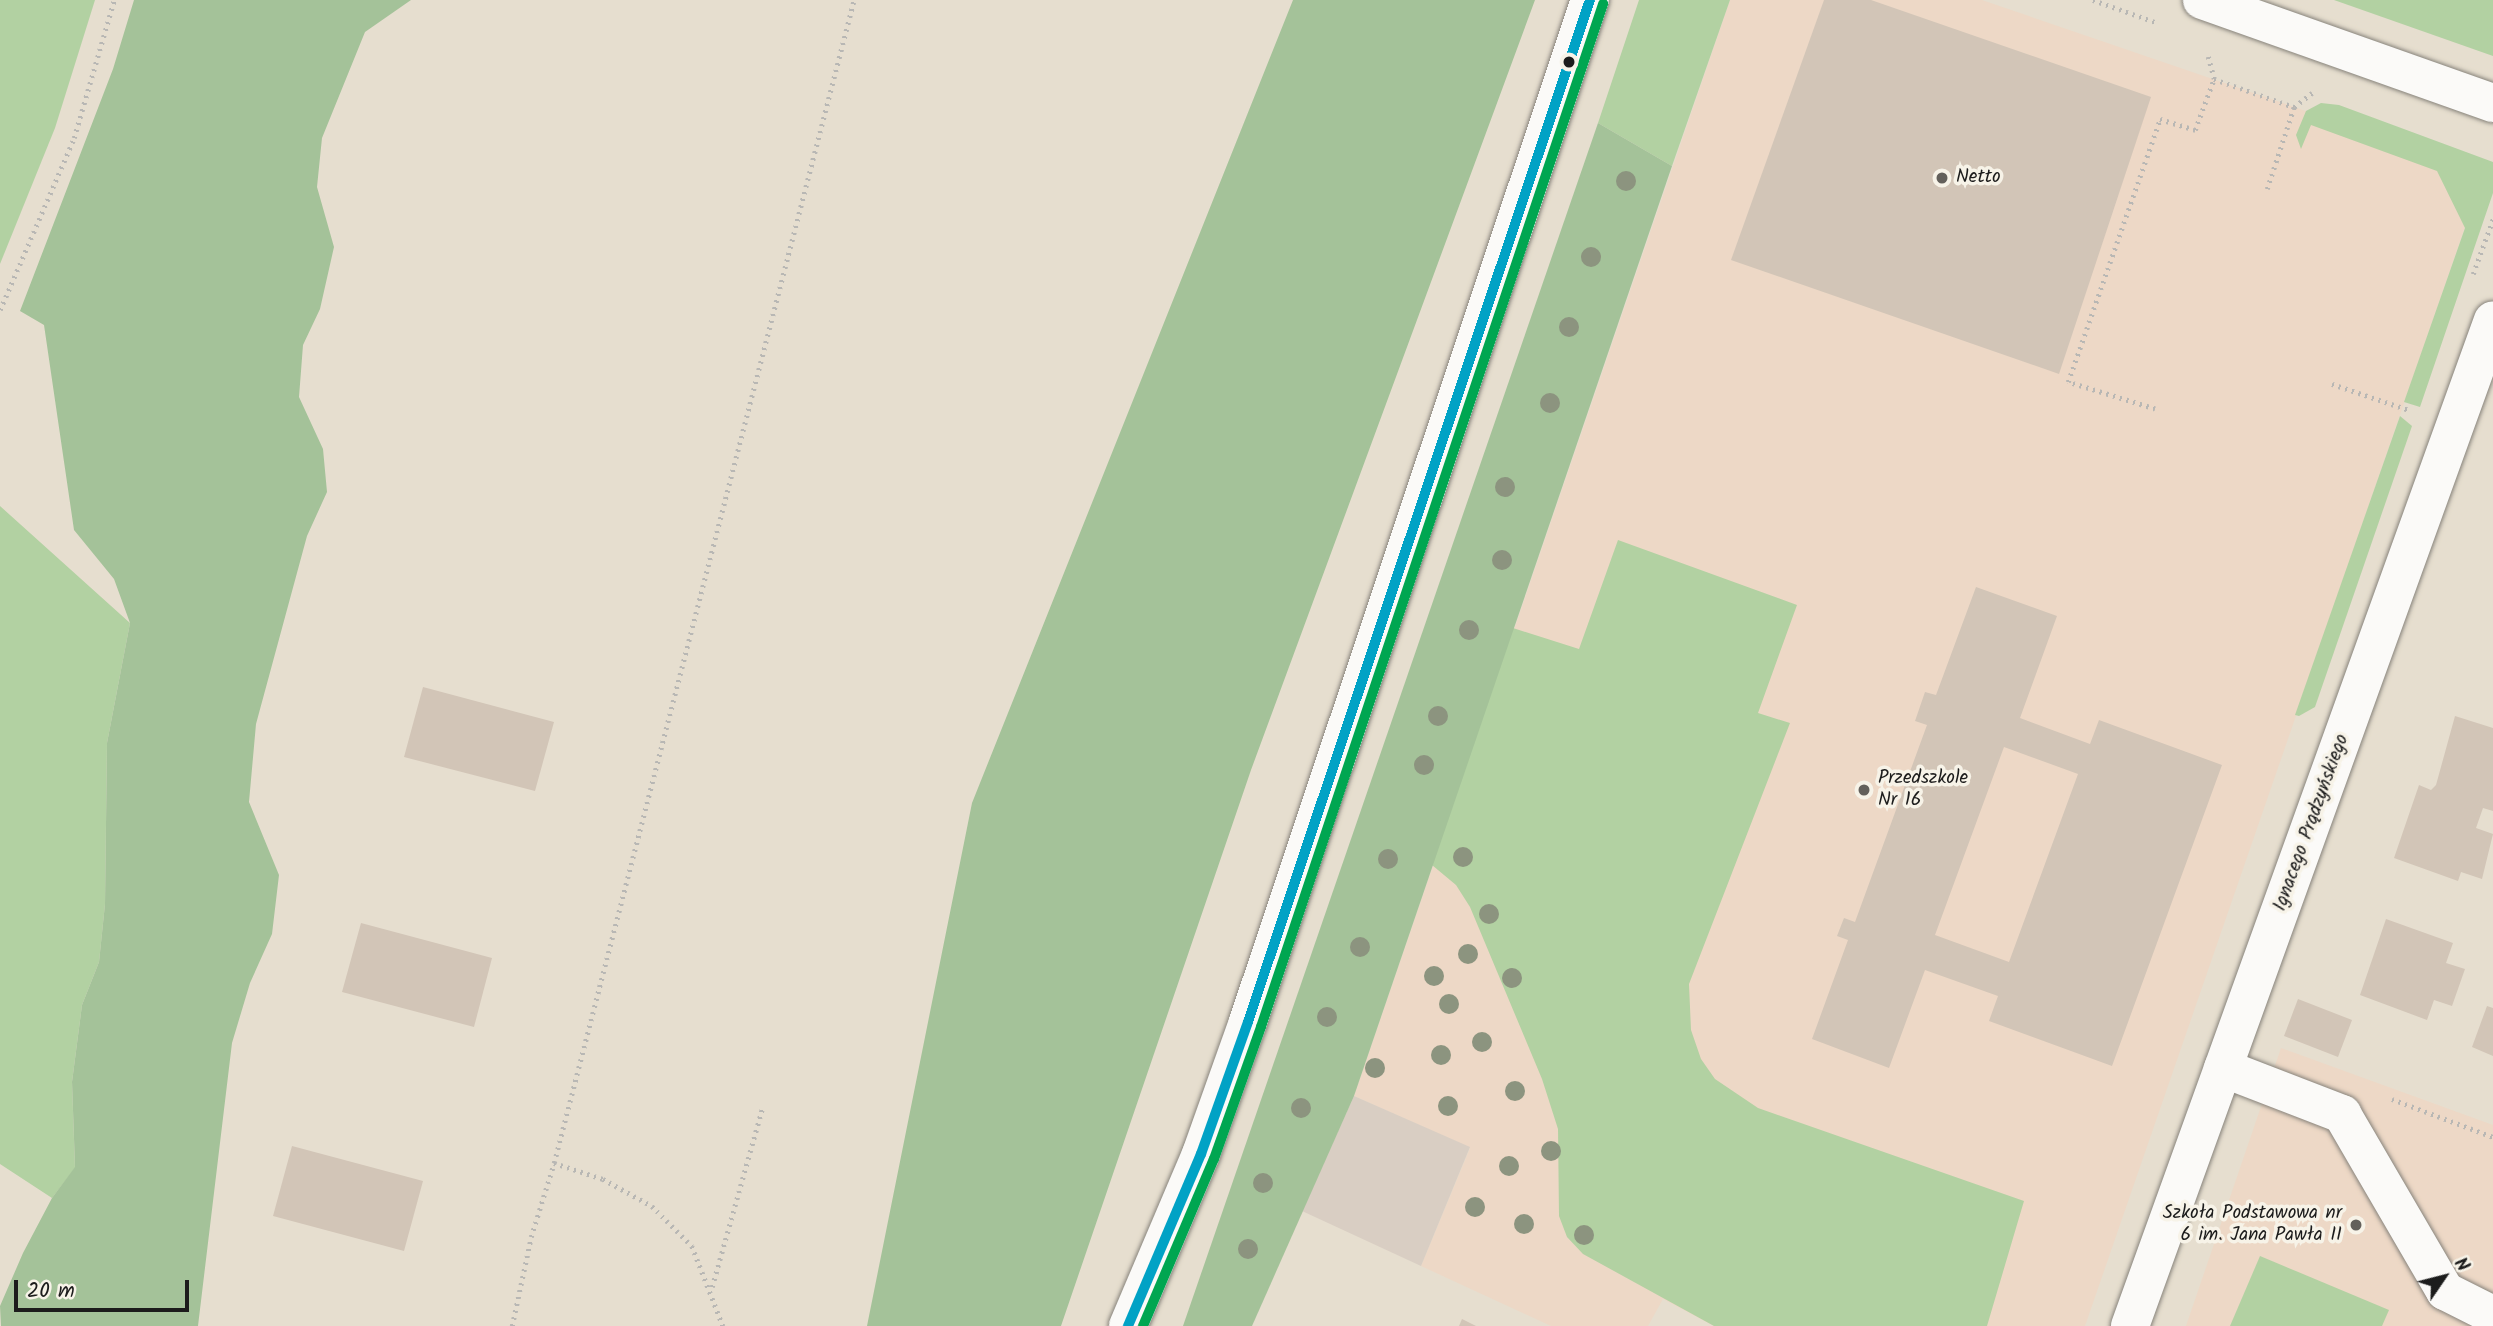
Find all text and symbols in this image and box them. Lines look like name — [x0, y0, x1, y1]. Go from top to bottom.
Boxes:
unlabelled marker — [1562, 55, 1576, 69]
place label: Netto — [1956, 167, 2001, 189]
marker: Netto — [1934, 170, 1950, 186]
street label: Ignacego Prądzyńskiego — [2269, 732, 2355, 914]
place label: Przedszkole Nr 16 — [1878, 768, 1968, 812]
marker: Przedszkole Nr 16 — [1856, 782, 1872, 798]
place label: Szkoła Podstawowa nr 6 im. Jana Pawła II — [2163, 1203, 2342, 1247]
marker: Szkoła Podstawowa nr 6 im. Jana Pawła II — [2348, 1217, 2364, 1233]
north arrow — [2409, 1242, 2479, 1312]
text: N — [2445, 1251, 2477, 1278]
scale bar — [18, 1266, 192, 1310]
text: 20 m — [27, 1275, 75, 1308]

